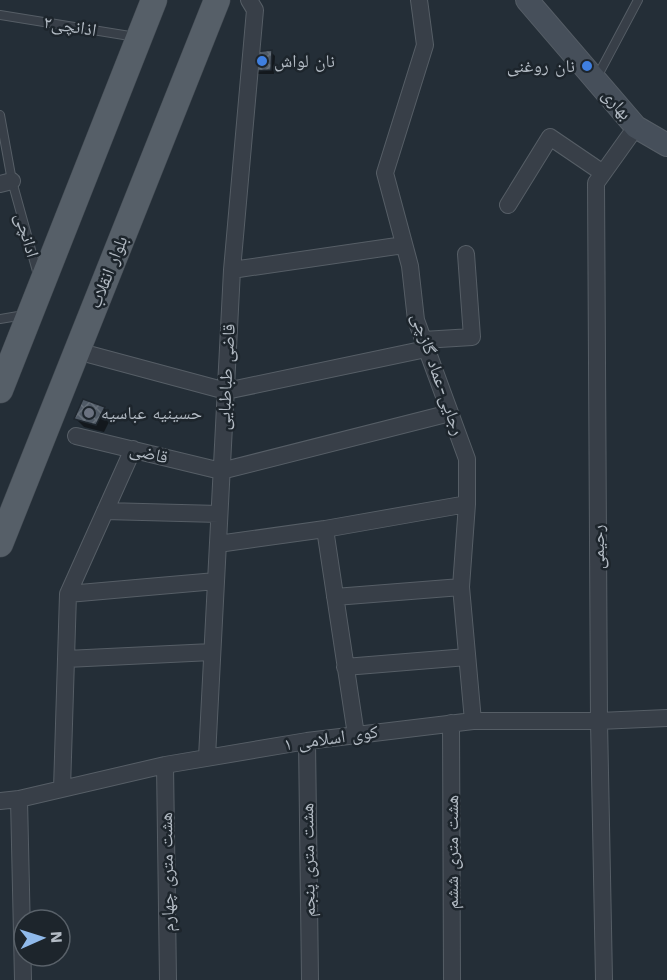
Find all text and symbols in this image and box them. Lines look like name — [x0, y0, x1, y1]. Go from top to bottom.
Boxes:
street label: اذانچی۲ — [42, 11, 98, 41]
place label: نان لواش — [274, 50, 335, 72]
marker: نان لواش — [255, 54, 269, 68]
place label: نان روغنی — [507, 55, 575, 77]
marker: نان روغنی — [580, 59, 594, 73]
street label: بهاری — [597, 84, 637, 124]
street label: ادانچی — [10, 210, 44, 260]
street label: بلوار انقلاب — [84, 232, 132, 311]
street label: رجایی-عماد گازچی — [407, 310, 469, 438]
street label: قاضی طباطبایی — [212, 323, 240, 431]
place label: حسینیه عباسیه — [101, 402, 202, 424]
marker: حسینیه عباسیه — [82, 406, 96, 420]
street label: قاضی — [128, 438, 170, 468]
street label: رحیمی — [587, 525, 609, 569]
street label: کوی اسلامی ۱ — [282, 720, 380, 756]
street label: هشت متری ششم — [441, 795, 464, 909]
street label: هشت متری پنجم — [296, 803, 321, 917]
street label: هشت متری چهارم — [155, 812, 180, 932]
north arrow — [12, 908, 72, 968]
text: N — [47, 931, 66, 944]

